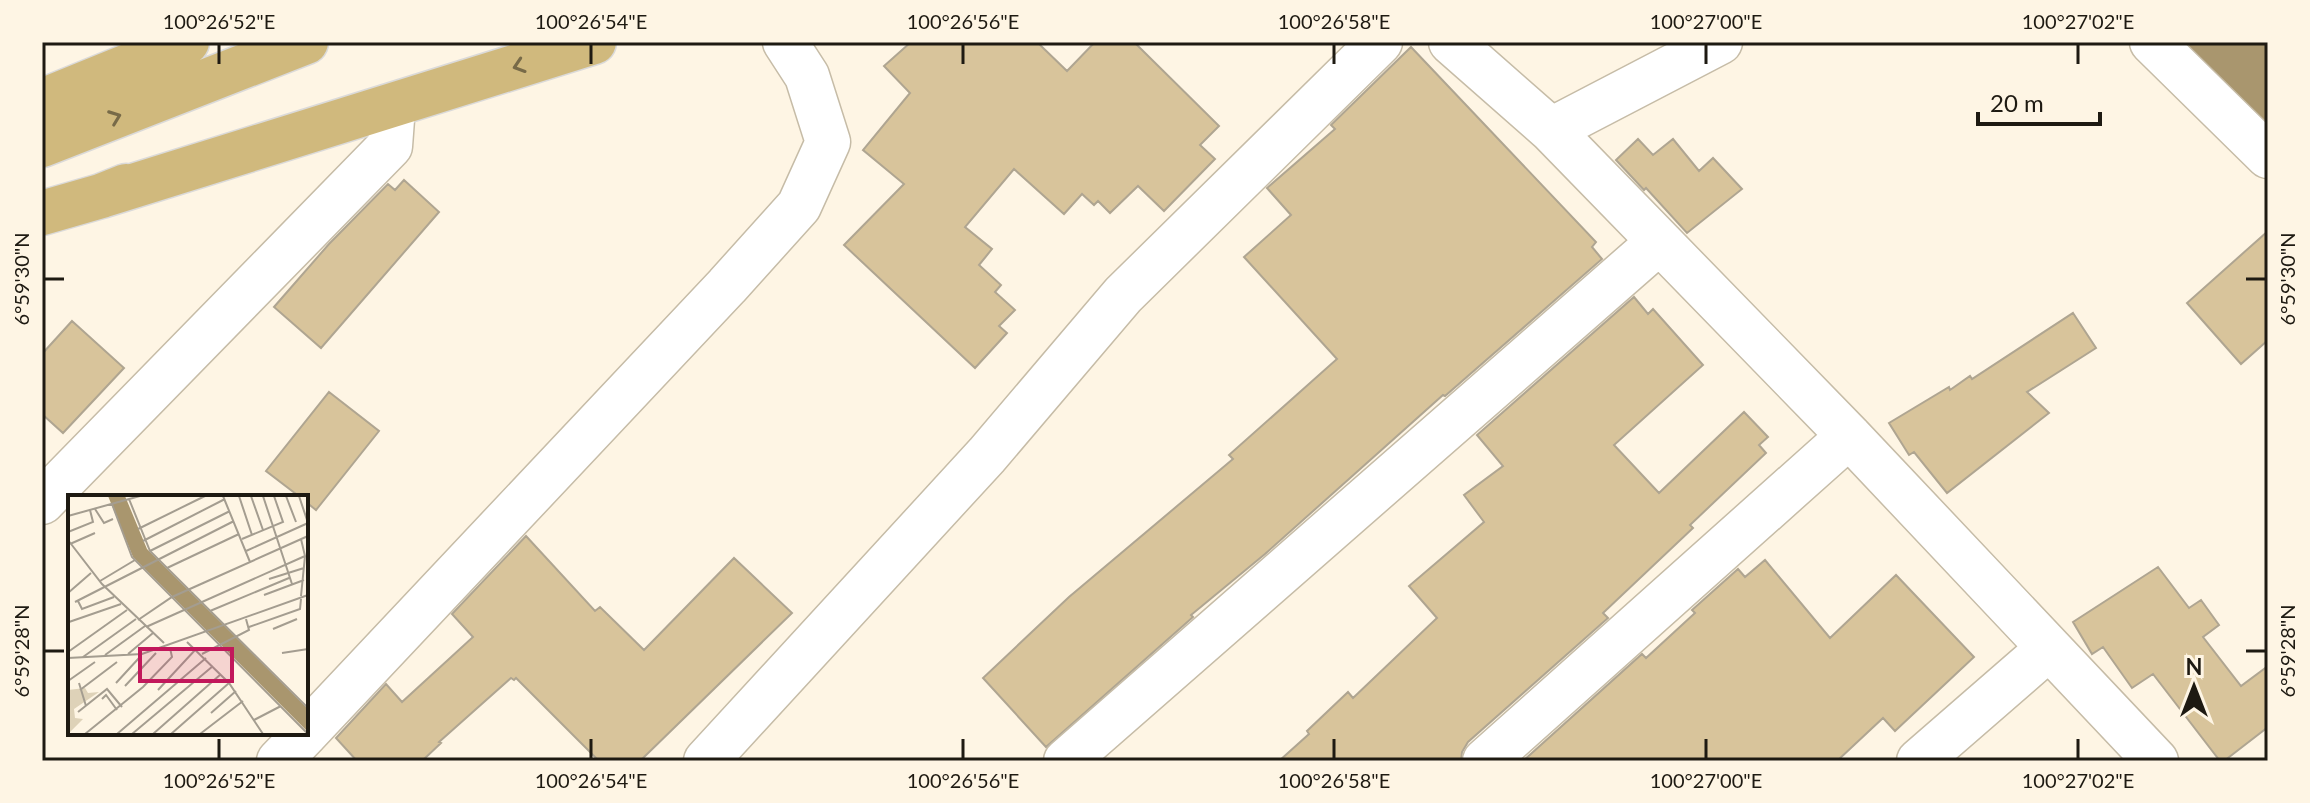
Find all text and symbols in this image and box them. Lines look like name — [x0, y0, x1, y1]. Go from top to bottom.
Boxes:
text: 100°26'52"E — [163, 9, 275, 33]
text: 100°26'54"E — [535, 9, 647, 33]
text: 100°26'56"E — [907, 9, 1019, 33]
text: 100°26'58"E — [1278, 9, 1390, 33]
text: 100°27'00"E — [1650, 9, 1762, 33]
text: 100°27'02"E — [2022, 9, 2134, 33]
one-way arrow — [513, 56, 527, 72]
scale bar — [1978, 76, 2100, 126]
text: 20 m — [1990, 88, 2044, 117]
one-way arrow — [107, 110, 121, 127]
text: 6°59'30"N — [9, 232, 33, 326]
text: 6°59'30"N — [2275, 232, 2299, 326]
inset map — [68, 495, 308, 735]
text: 6°59'28"N — [9, 604, 33, 698]
text: 6°59'28"N — [2275, 604, 2299, 698]
north arrow — [2154, 647, 2234, 727]
text: N — [2186, 653, 2202, 680]
text: 100°26'52"E — [163, 768, 275, 792]
text: 100°26'54"E — [535, 768, 647, 792]
text: 100°26'56"E — [907, 768, 1019, 792]
text: 100°26'58"E — [1278, 768, 1390, 792]
text: 100°27'00"E — [1650, 768, 1762, 792]
text: 100°27'02"E — [2022, 768, 2134, 792]

